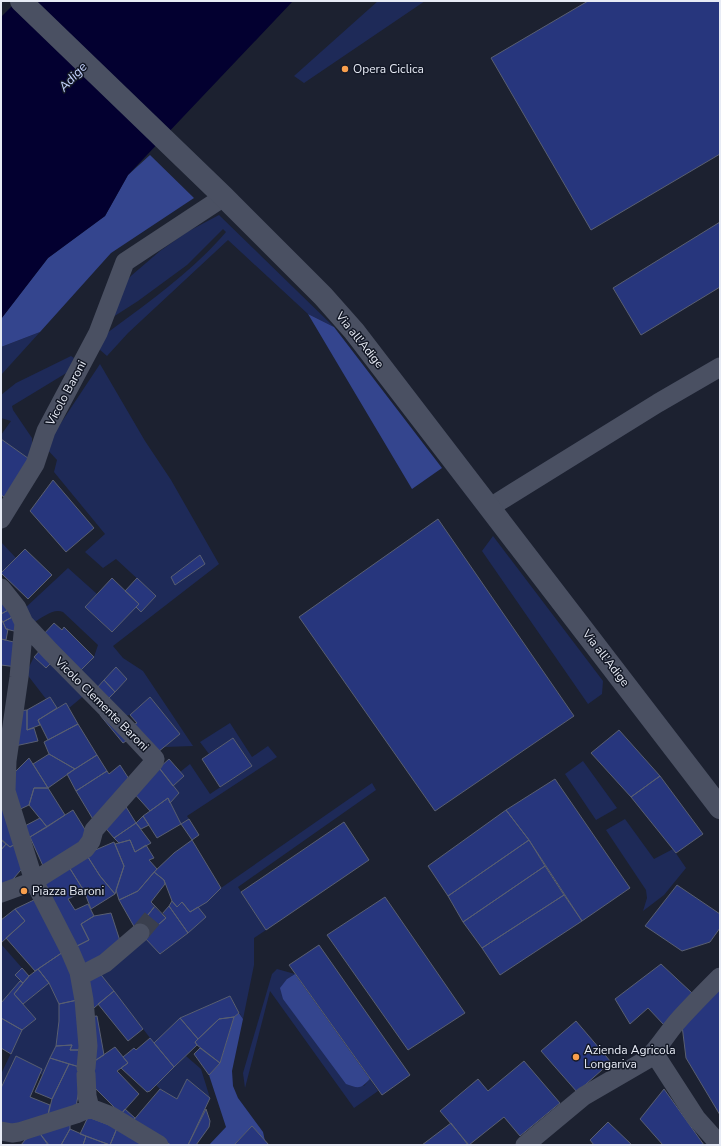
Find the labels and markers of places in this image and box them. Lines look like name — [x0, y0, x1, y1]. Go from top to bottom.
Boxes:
place label: Opera Ciclica — [353, 61, 424, 77]
marker: Opera Ciclica — [340, 64, 350, 74]
place label: Piazza Baroni — [32, 883, 104, 899]
marker: Piazza Baroni — [19, 886, 29, 896]
place label: Azienda Agricola Longariva — [584, 1042, 676, 1072]
marker: Azienda Agricola Longariva — [571, 1052, 581, 1062]

